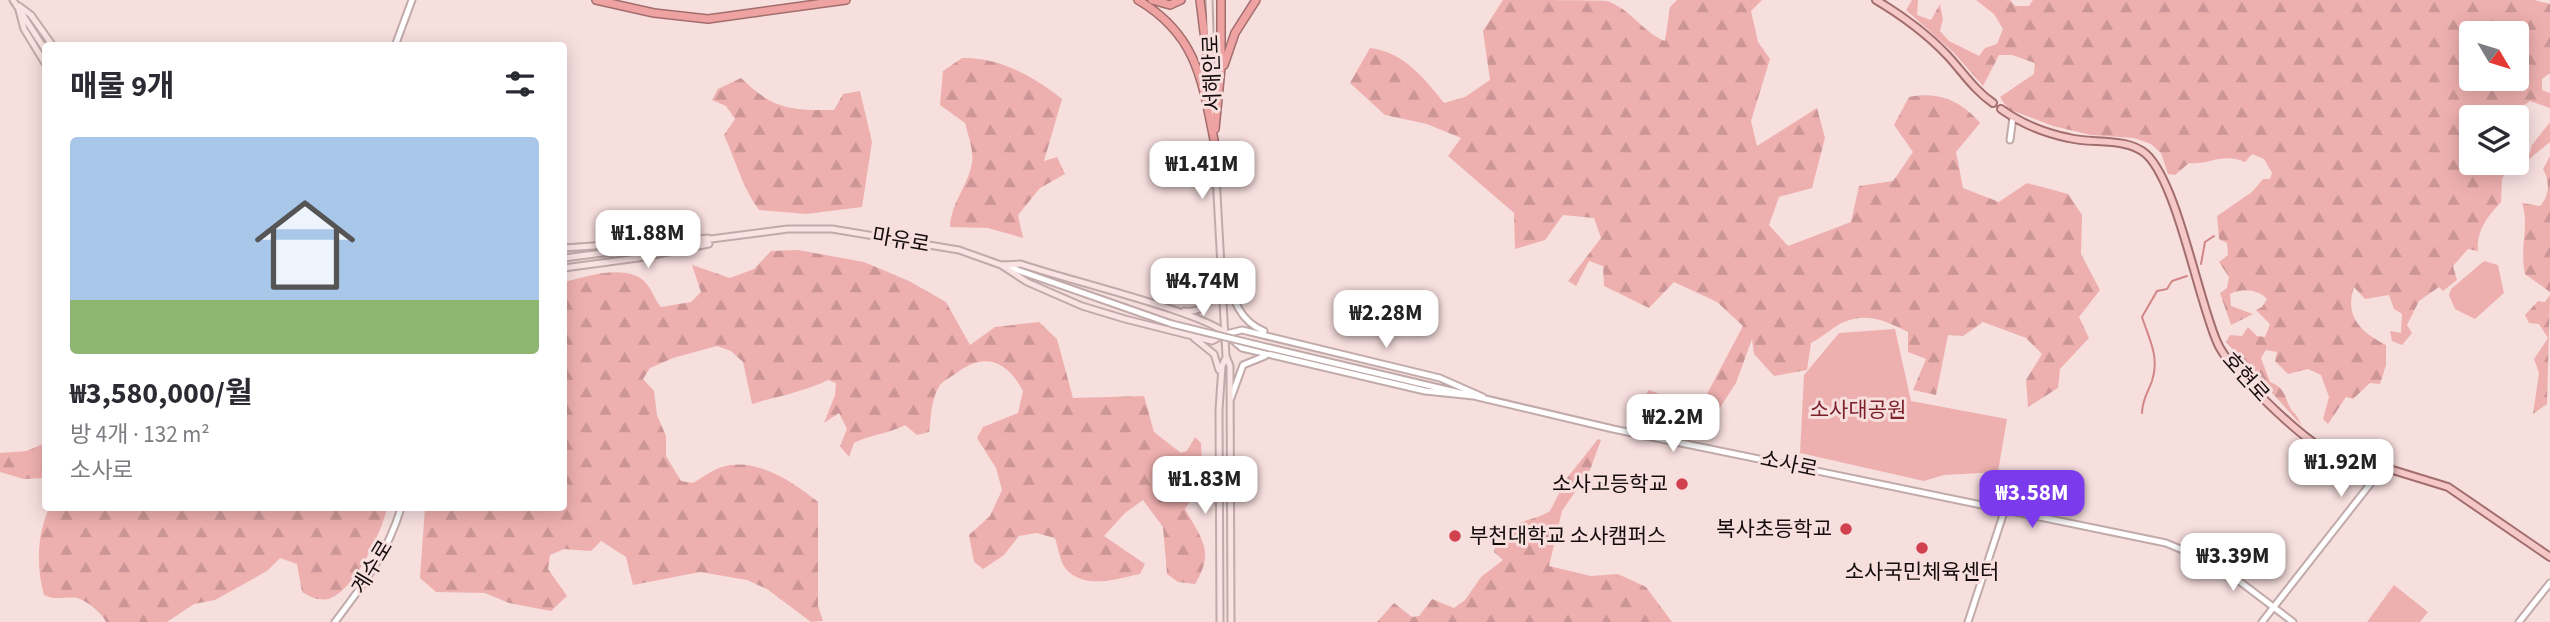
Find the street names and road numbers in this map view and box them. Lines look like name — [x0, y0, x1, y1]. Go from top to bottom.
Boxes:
street label: 서해안로 — [1196, 34, 1228, 112]
street label: 마유로 — [870, 220, 932, 260]
street label: 호현로 — [2215, 345, 2277, 409]
street label: 소사로 — [1758, 443, 1820, 485]
street label: 계수로 — [344, 534, 400, 600]

